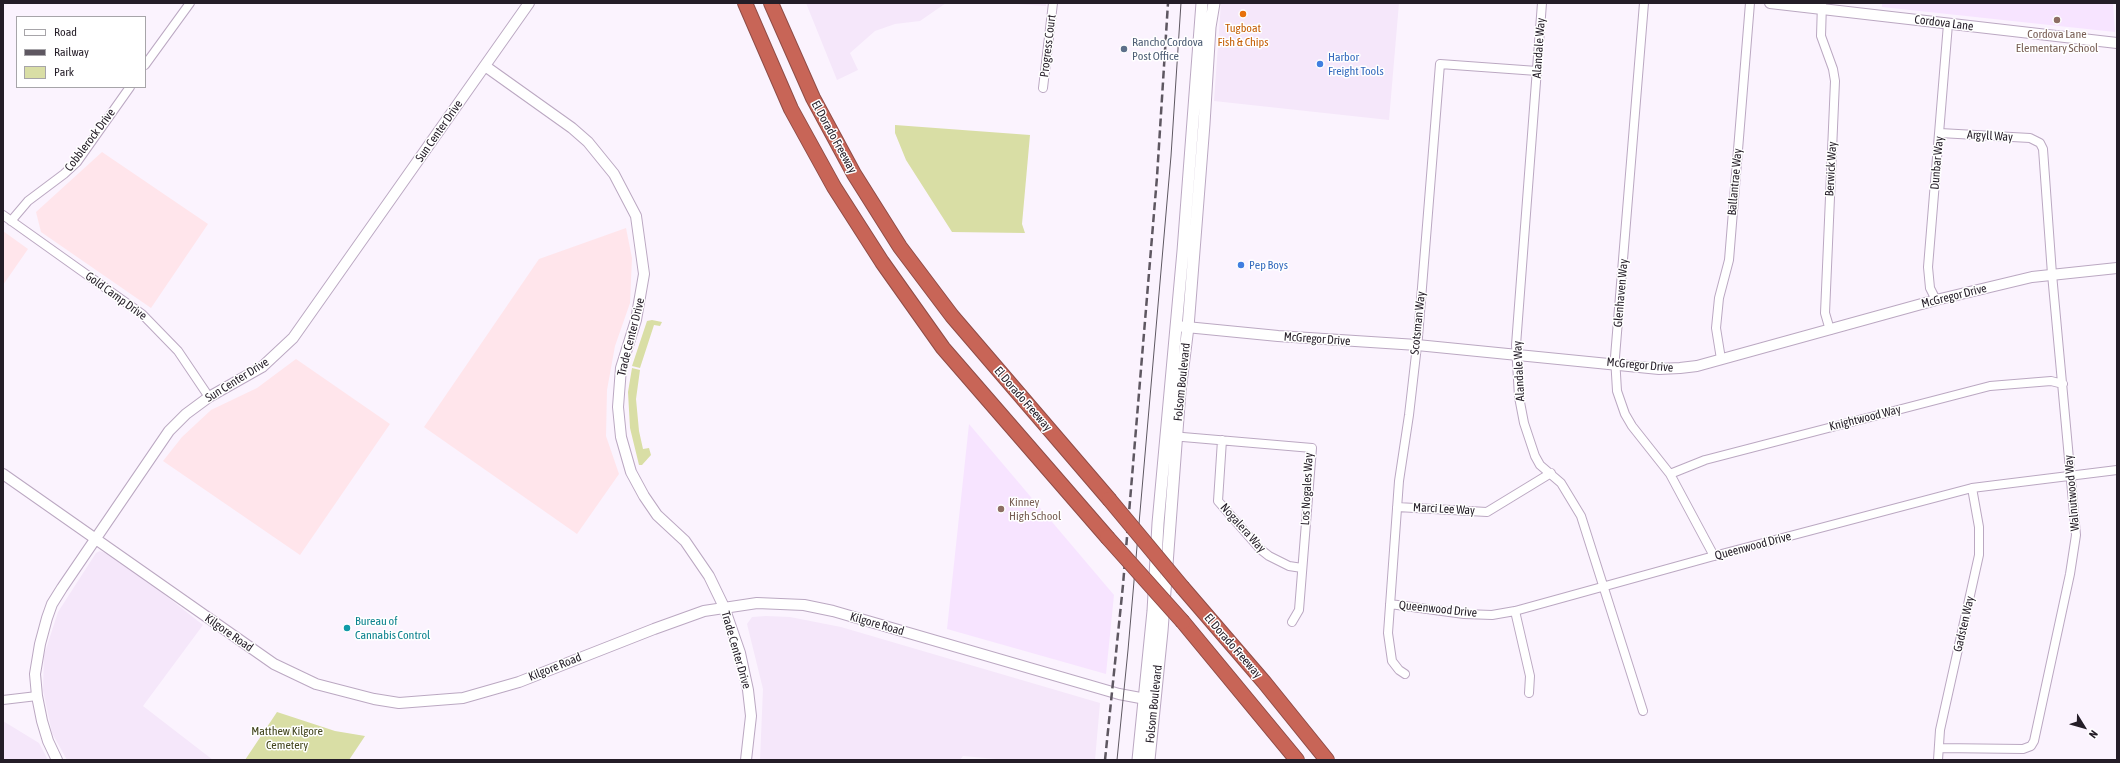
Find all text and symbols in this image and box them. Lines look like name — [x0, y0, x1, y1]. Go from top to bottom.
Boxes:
marker: Tugboat Fish & Chips — [1238, 9, 1248, 19]
street label: Cordova Lane — [1914, 12, 1974, 34]
street label: Progress Court — [1037, 14, 1059, 78]
marker: Cordova Lane Elementary School — [2052, 15, 2062, 25]
legend — [16, 16, 146, 88]
street label: Alandale Way — [1530, 17, 1548, 79]
place label: Tugboat Fish & Chips — [1217, 21, 1269, 49]
text: Road — [54, 25, 77, 39]
place label: Cordova Lane Elementary School — [2016, 27, 2098, 55]
place label: Rancho Cordova Post Office — [1132, 35, 1203, 63]
marker: Rancho Cordova Post Office — [1119, 44, 1129, 54]
text: Railway — [54, 45, 89, 59]
place label: Harbor Freight Tools — [1328, 50, 1384, 78]
marker: Harbor Freight Tools — [1315, 59, 1325, 69]
text: Park — [54, 65, 74, 79]
street label: Sun Center Drive — [412, 97, 466, 165]
street label: El Dorado Freeway — [808, 98, 860, 176]
street label: Cobblerock Drive — [62, 106, 118, 174]
street label: Argyll Way — [1967, 128, 2013, 144]
street label: Dunbar Way — [1927, 136, 1947, 190]
street label: Berwick Way — [1822, 141, 1840, 197]
street label: Ballantrae Way — [1725, 148, 1745, 216]
place label: Pep Boys — [1249, 258, 1288, 272]
street label: Glenhaven Way — [1611, 258, 1631, 328]
marker: Pep Boys — [1236, 260, 1246, 270]
street label: Gold Camp Drive — [82, 269, 150, 323]
street label: McGregor Drive — [1920, 281, 1988, 311]
street label: Scotsman Way — [1408, 291, 1428, 355]
street label: Trade Center Drive — [614, 296, 648, 378]
street label: McGregor Drive — [1283, 329, 1351, 349]
street label: Alandale Way — [1510, 340, 1528, 402]
street label: Folsom Boulevard — [1171, 342, 1193, 422]
street label: Sun Center Drive — [203, 355, 271, 405]
street label: McGregor Drive — [1606, 355, 1674, 375]
street label: El Dorado Freeway — [991, 364, 1055, 434]
street label: Knightwood Way — [1828, 402, 1902, 434]
street label: Los Nogales Way — [1298, 452, 1316, 526]
street label: Walnutwood Way — [2061, 454, 2083, 532]
place label: Kinney High School — [1009, 495, 1061, 523]
street label: Nogalera Way — [1217, 500, 1269, 556]
street label: Marci Lee Way — [1413, 500, 1475, 518]
marker: Kinney High School — [996, 504, 1006, 514]
street label: Queenwood Drive — [1713, 529, 1793, 563]
street label: Gadsten Way — [1951, 595, 1977, 653]
street label: Queenwood Drive — [1398, 598, 1478, 620]
street label: Trade Center Drive — [718, 609, 754, 691]
street label: Kilgore Road — [848, 609, 906, 639]
street label: Kilgore Road — [202, 611, 256, 655]
street label: El Dorado Freeway — [1201, 611, 1265, 681]
place label: Bureau of Cannabis Control — [355, 614, 430, 642]
marker: Bureau of Cannabis Control — [342, 623, 352, 633]
street label: Kilgore Road — [526, 650, 584, 684]
street label: Folsom Boulevard — [1143, 664, 1165, 744]
north arrow — [2064, 707, 2104, 747]
park label: Matthew Kilgore Cemetery — [251, 724, 323, 752]
text: N — [2087, 728, 2100, 740]

